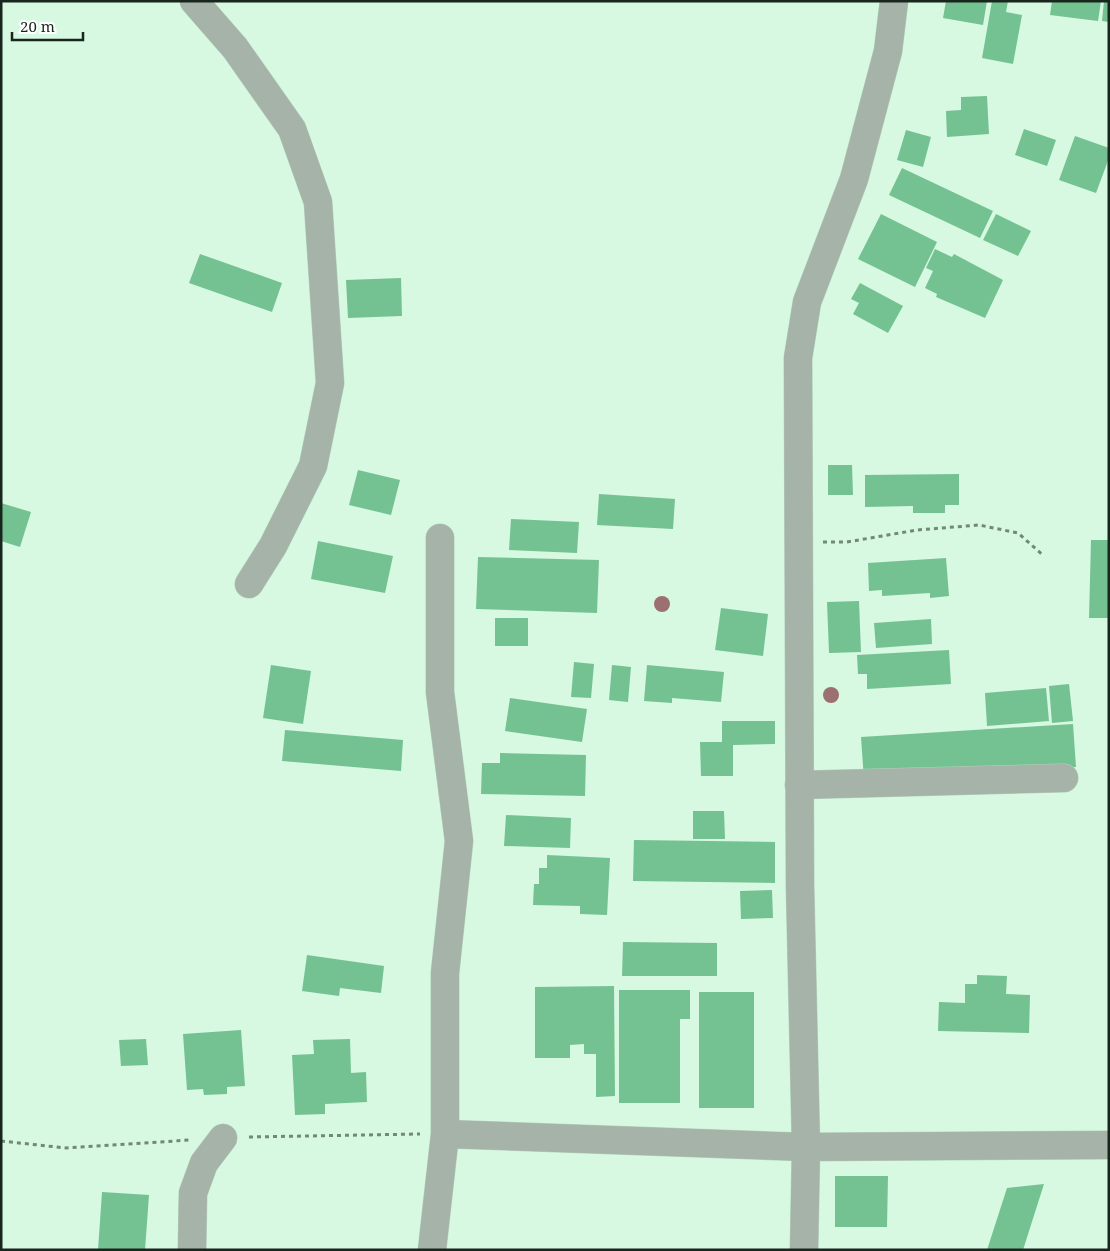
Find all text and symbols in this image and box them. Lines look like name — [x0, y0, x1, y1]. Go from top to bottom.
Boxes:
scale bar — [12, 10, 84, 42]
text: 20 m — [20, 16, 55, 36]

